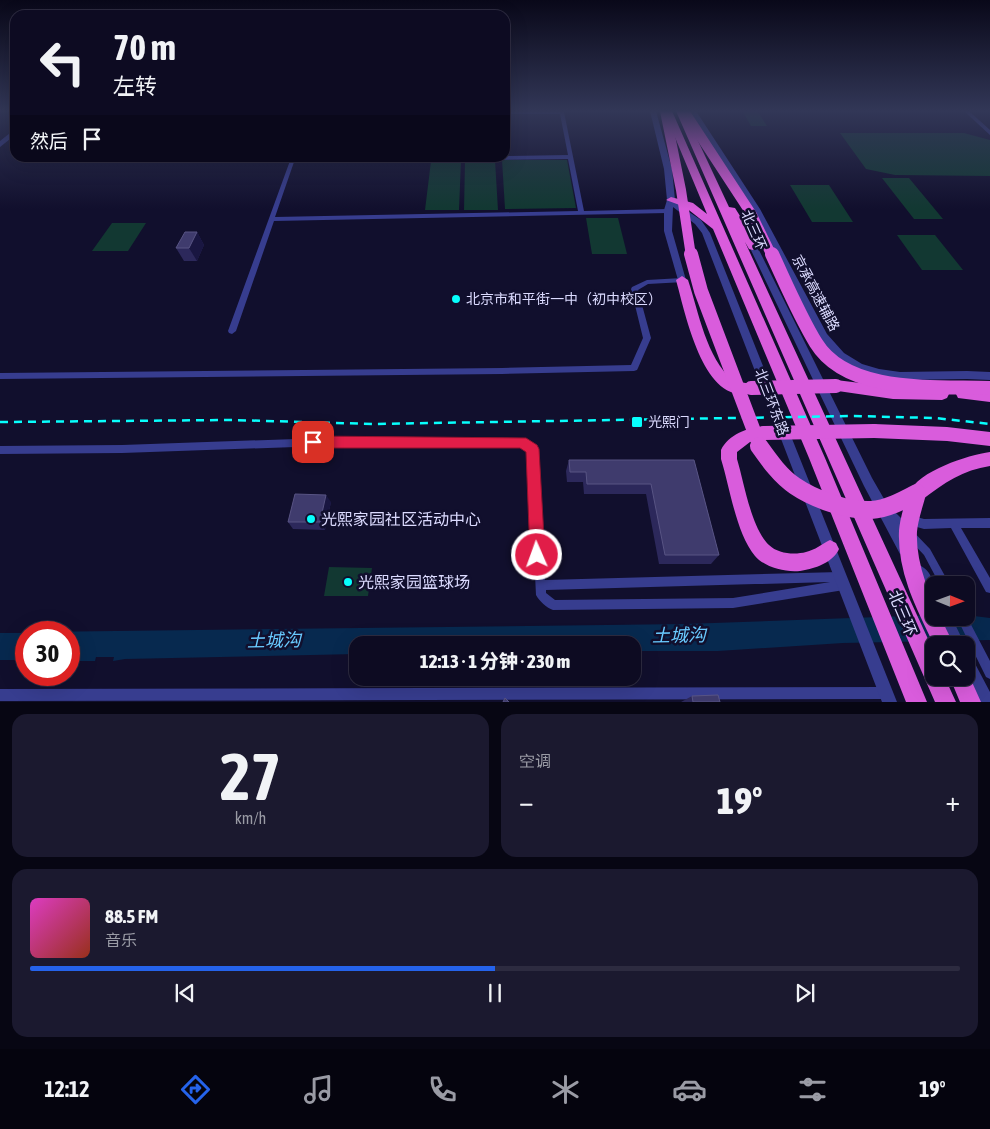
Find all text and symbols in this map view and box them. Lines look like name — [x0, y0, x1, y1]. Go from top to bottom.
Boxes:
text: 70 m — [113, 27, 176, 67]
icon: left — [30, 30, 95, 95]
text: 左转 — [113, 73, 157, 99]
icon: arrive — [78, 125, 106, 153]
text: 然后 — [30, 130, 68, 152]
street label: 北三环 — [738, 208, 770, 252]
street label: 京承高速辅路 — [789, 252, 843, 334]
place label: 北京市和平街一中（初中校区） — [466, 291, 662, 307]
marker: 北京市和平街一中（初中校区） — [450, 293, 462, 305]
street label: 北三环东路 — [752, 366, 792, 438]
place label: 光熙门 — [648, 414, 690, 430]
marker: 光熙门 — [630, 415, 644, 429]
pin — [292, 421, 334, 463]
icon: arrive — [299, 428, 327, 456]
place label: 光熙家园社区活动中心 — [321, 510, 481, 528]
marker: 光熙家园社区活动中心 — [305, 513, 317, 525]
position arrow — [510, 528, 562, 580]
place label: 光熙家园篮球场 — [358, 573, 470, 591]
marker: 光熙家园篮球场 — [342, 576, 354, 588]
north arrow — [925, 576, 975, 626]
map controls — [925, 576, 975, 686]
street label: 北三环 — [885, 587, 921, 639]
speed limit sign: 30 — [15, 621, 80, 686]
water label: 土城沟 — [652, 624, 708, 646]
water label: 土城沟 — [247, 629, 303, 651]
button: search — [925, 636, 975, 686]
text: 12:13 · 1 分钟 · 230 m — [420, 650, 570, 672]
text: 27 — [220, 739, 281, 814]
text: 空调 — [519, 752, 551, 770]
text: 19° — [716, 779, 763, 822]
text: − — [519, 785, 534, 817]
text: + — [945, 785, 960, 817]
text: km/h — [235, 809, 266, 827]
text: 88.5 FM — [105, 905, 158, 927]
text: 音乐 — [105, 931, 137, 949]
icon: previous — [171, 979, 199, 1007]
icon: pause — [481, 979, 509, 1007]
icon: next — [791, 979, 819, 1007]
icon: directions — [178, 1072, 213, 1107]
icon: music — [301, 1072, 336, 1107]
icon: phone — [425, 1072, 460, 1107]
icon: climate — [548, 1072, 583, 1107]
icon: car — [672, 1072, 707, 1107]
icon: filters — [795, 1072, 830, 1107]
text: 12:12 — [44, 1076, 90, 1102]
text: 19° — [919, 1076, 946, 1102]

